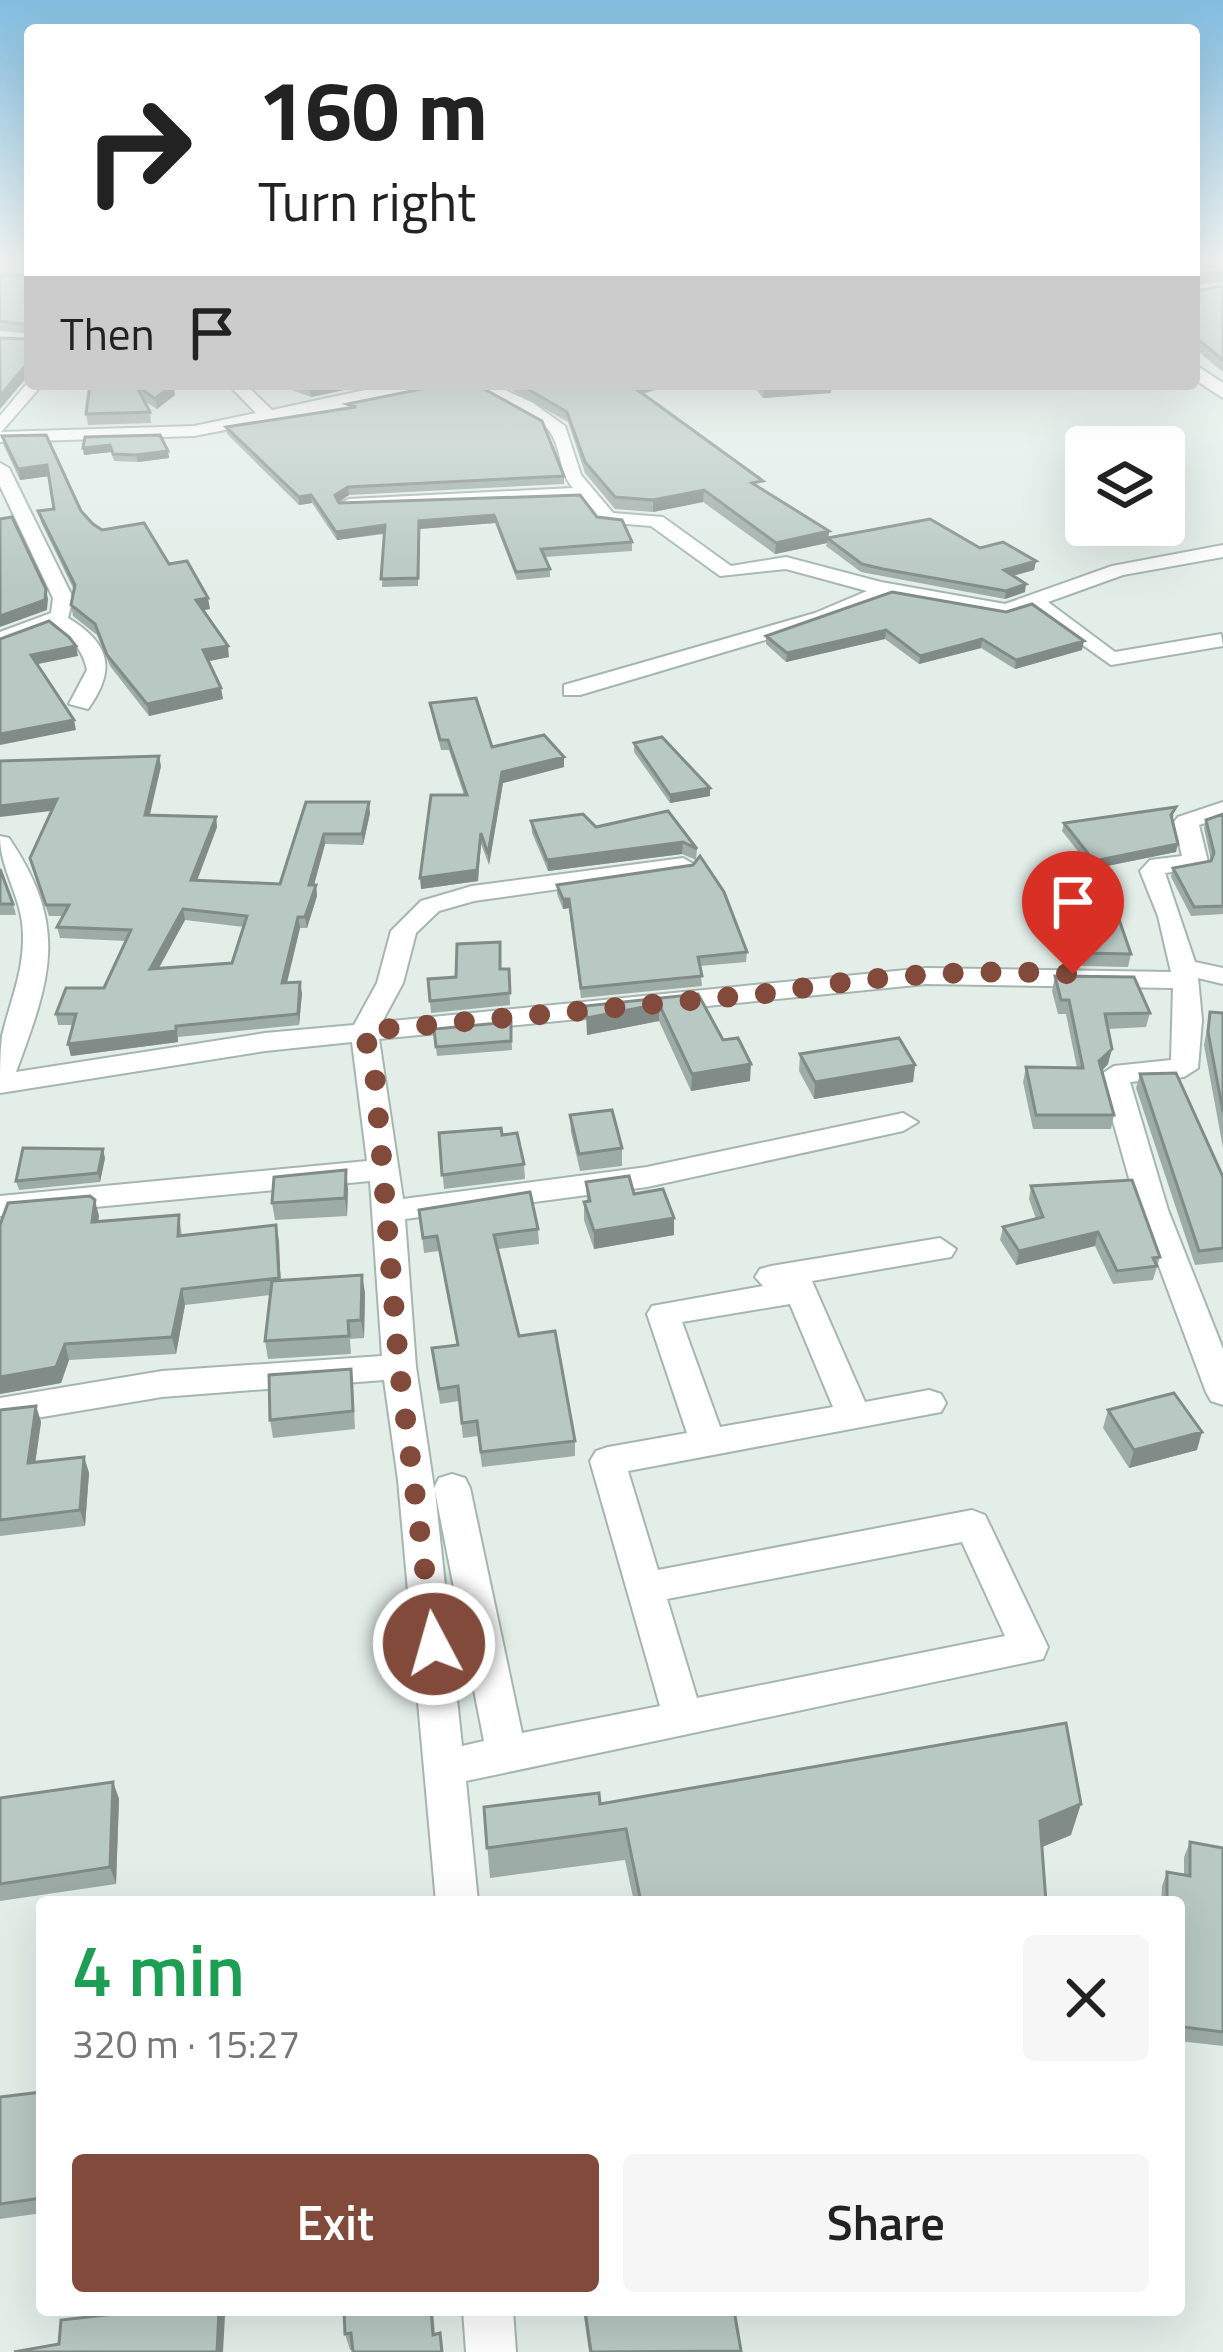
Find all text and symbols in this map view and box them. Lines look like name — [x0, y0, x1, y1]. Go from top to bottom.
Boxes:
text: 160 m — [258, 45, 488, 173]
icon: right — [60, 72, 216, 228]
text: Turn right — [258, 160, 476, 242]
text: Then — [60, 299, 155, 367]
icon: arrive — [179, 300, 245, 366]
map controls — [1065, 426, 1185, 546]
button: layers — [1065, 426, 1185, 546]
pin — [1022, 851, 1124, 974]
icon: arrive — [1040, 869, 1106, 935]
position arrow — [371, 1581, 497, 1707]
text: 4 min — [72, 1914, 245, 2024]
button: close — [1023, 1935, 1149, 2061]
text: 320 m · 15:27 — [72, 2014, 300, 2073]
button: Exit — [72, 2154, 599, 2292]
button: Share — [623, 2154, 1149, 2292]

